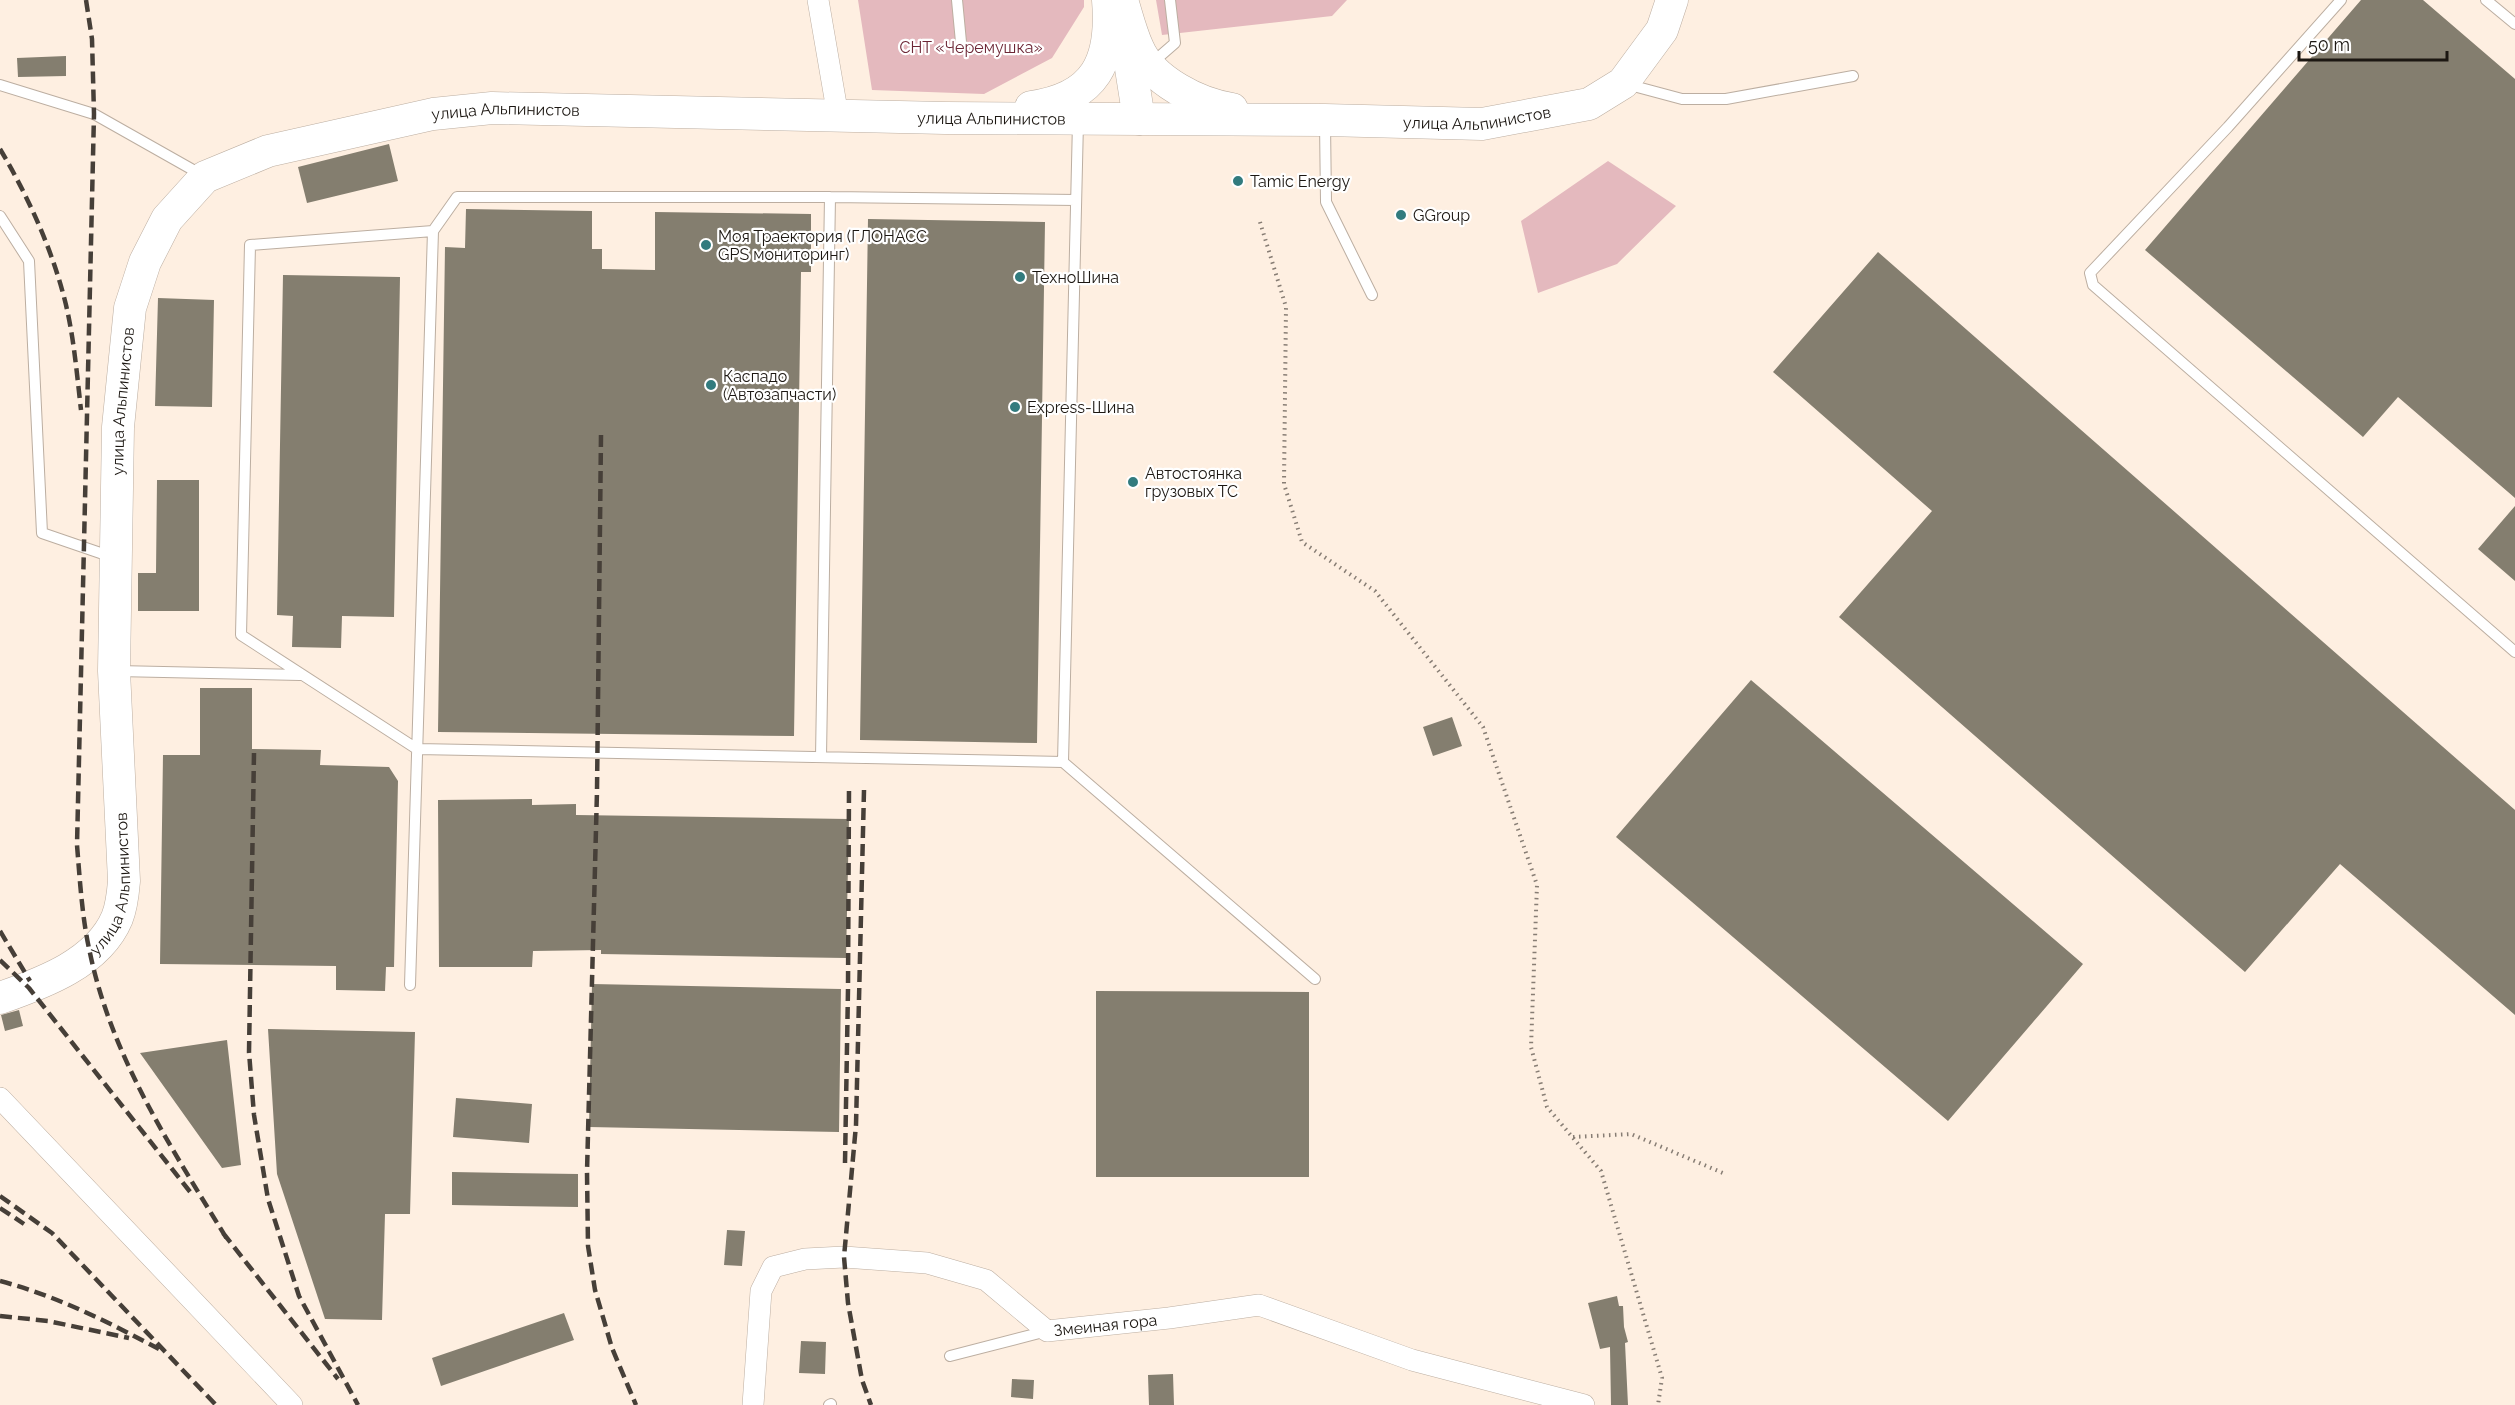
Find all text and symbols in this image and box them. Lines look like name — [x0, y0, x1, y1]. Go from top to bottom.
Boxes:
scale bar — [2299, 24, 2448, 62]
text: 50 m — [2308, 34, 2350, 55]
park label: СНТ «Черемушка» — [899, 38, 1043, 57]
street label: улица Альпинистов — [431, 99, 580, 124]
street label: улица Альпинистов — [1403, 102, 1552, 134]
street label: улица Альпинистов — [917, 108, 1066, 129]
place label: Tamic Energy — [1250, 172, 1351, 191]
marker: Tamic Energy — [1231, 174, 1245, 188]
place label: GGroup — [1413, 206, 1470, 225]
marker: GGroup — [1394, 208, 1408, 222]
place label: Моя Траектория (ГЛОНАСС GPS мониторинг) — [718, 227, 927, 264]
marker: Моя Траектория (ГЛОНАСС GPS мониторинг) — [699, 238, 713, 252]
place label: ТехноШина — [1032, 268, 1119, 287]
marker: ТехноШина — [1013, 270, 1027, 284]
street label: улица Альпинистов — [108, 326, 138, 476]
place label: Каспадо (Автозапчасти) — [723, 367, 836, 404]
marker: Каспадо (Автозапчасти) — [704, 378, 718, 392]
place label: Express-Шина — [1027, 398, 1134, 417]
marker: Express-Шина — [1008, 400, 1022, 414]
place label: Автостоянка грузовых ТС — [1145, 464, 1242, 501]
marker: Автостоянка грузовых ТС — [1126, 475, 1140, 489]
street label: улица Альпинистов — [86, 812, 134, 959]
street label: Змеиная гора — [1053, 1310, 1158, 1340]

